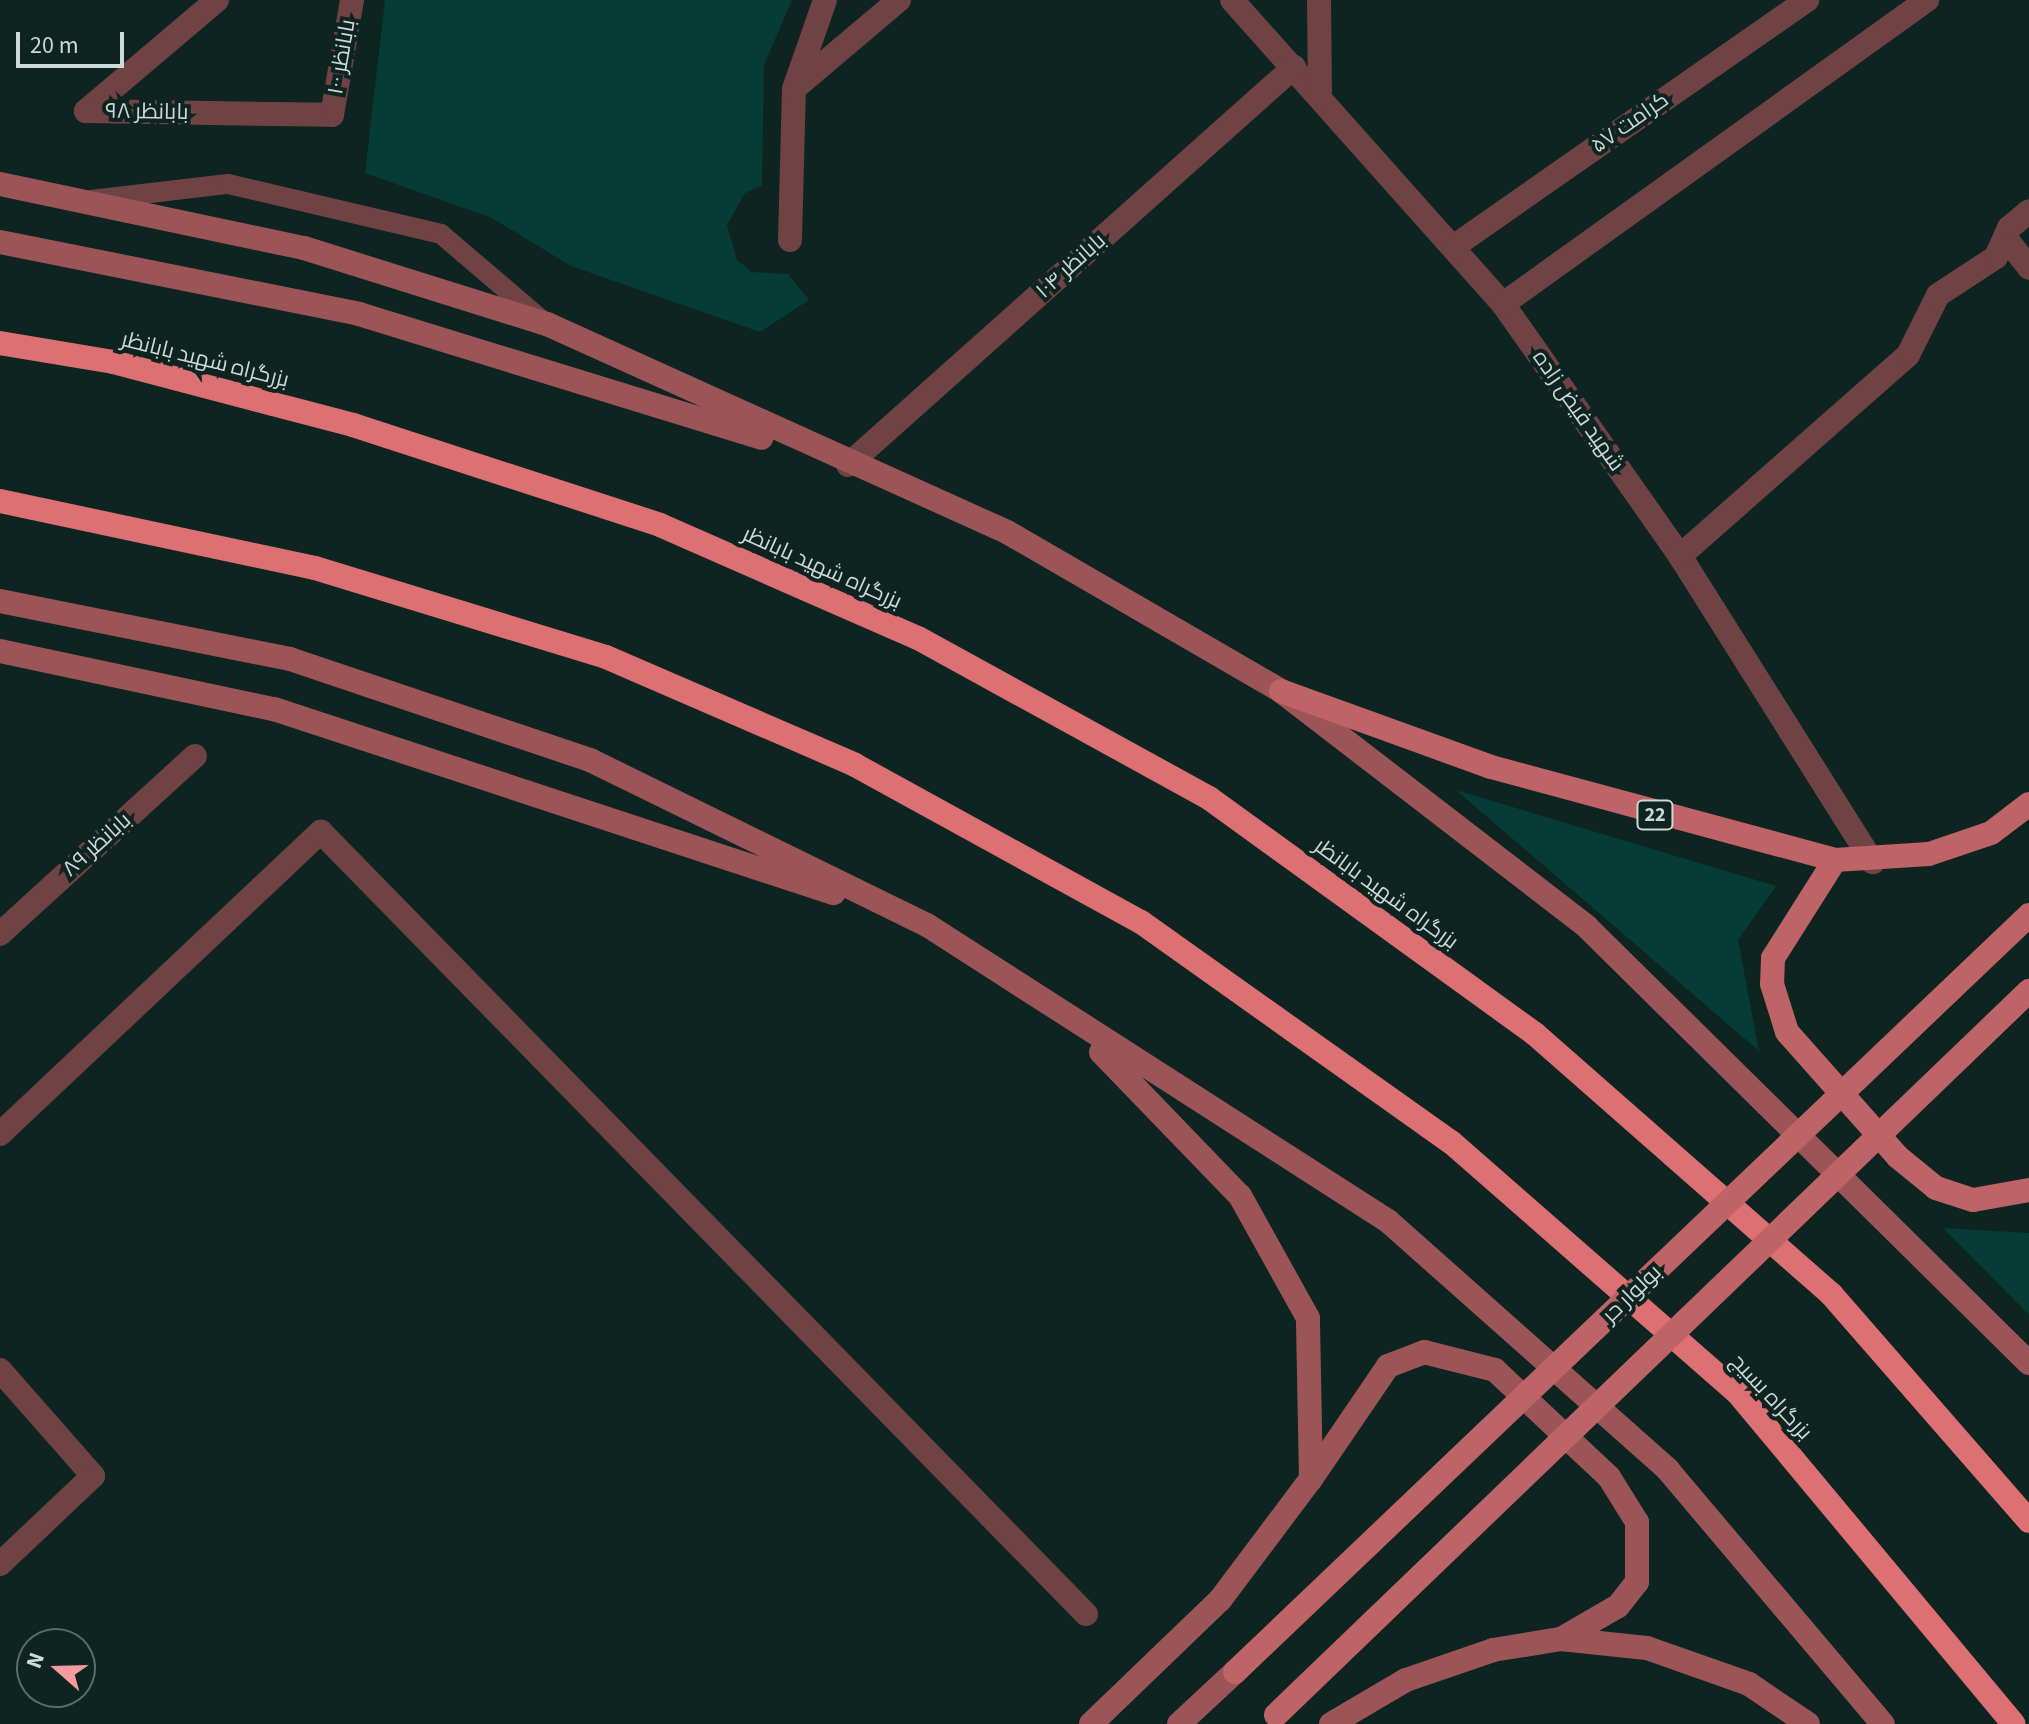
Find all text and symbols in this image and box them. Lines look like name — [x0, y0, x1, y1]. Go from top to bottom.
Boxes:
scale bar — [20, 16, 128, 66]
street label: بابانظر ۱۰۰ — [322, 17, 362, 97]
text: 20 m — [30, 28, 79, 63]
street label: کرامت ۵۷ — [1586, 87, 1674, 159]
street label: بابانظر ۹۸ — [105, 98, 189, 126]
street label: بابانظر ۱۰۴ — [1031, 228, 1111, 304]
street label: بزرگراه شهید بابانظر — [118, 326, 292, 394]
street label: شهید فیض زاده — [1527, 345, 1629, 477]
street label: بزرگراه شهید بابانظر — [738, 521, 906, 615]
road number: 22 — [1635, 799, 1675, 831]
street label: بابانظر ۸۹ — [57, 807, 137, 883]
street label: بزرگراه شهید بابانظر — [1309, 833, 1463, 955]
street label: بولوار حر — [1597, 1259, 1667, 1329]
street label: بزرگراه بسیج — [1725, 1349, 1817, 1445]
north arrow — [16, 1628, 96, 1708]
text: N — [18, 1648, 53, 1673]

